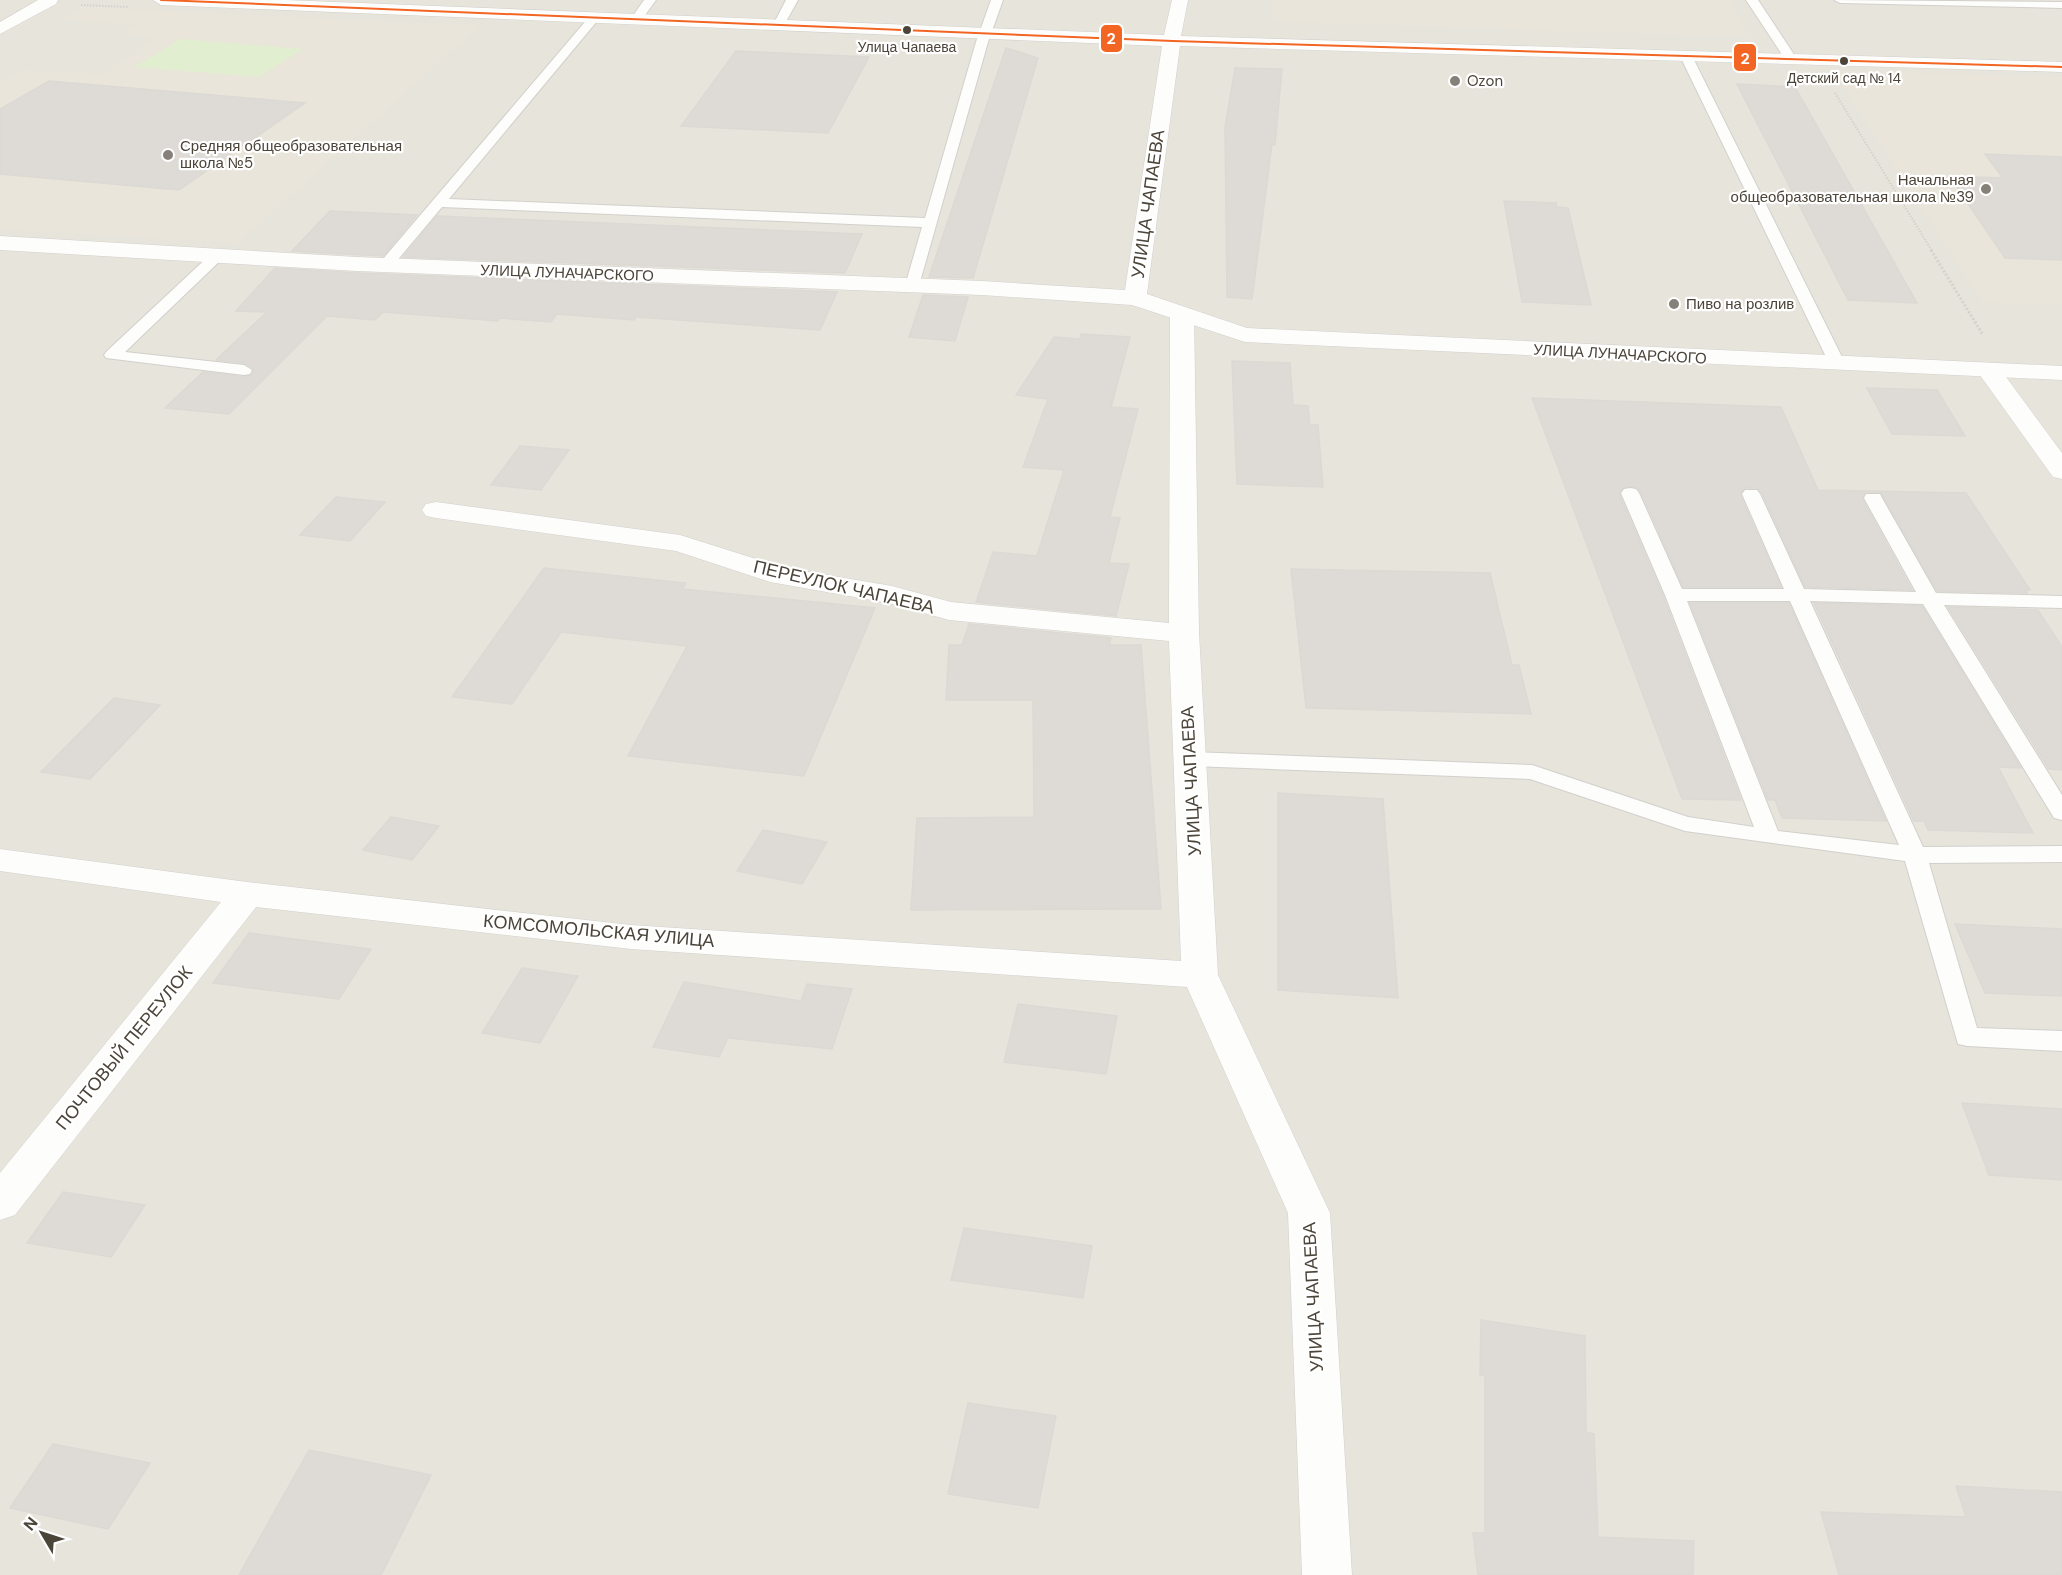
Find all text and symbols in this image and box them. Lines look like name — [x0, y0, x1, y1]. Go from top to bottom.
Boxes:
marker: Улица Чапаева — [901, 24, 913, 36]
line badge: 2 — [1100, 24, 1123, 53]
text: 2 — [1106, 28, 1116, 49]
place label: Улица Чапаева — [858, 38, 957, 56]
line badge: 2 — [1733, 43, 1757, 72]
text: 2 — [1740, 48, 1750, 69]
marker: Детский сад № 14 — [1838, 55, 1850, 67]
place label: Детский сад № 14 — [1787, 69, 1901, 87]
place label: Ozon — [1467, 71, 1503, 91]
marker: Ozon — [1448, 74, 1462, 88]
street label: УЛИЦА ЧАПАЕВА — [1126, 128, 1170, 280]
place label: Средняя общеобразовательная школа №5 — [180, 136, 402, 173]
marker: Средняя общеобразовательная школа №5 — [161, 148, 175, 162]
place label: Начальная общеобразовательная школа №39 — [1731, 170, 1974, 207]
marker: Начальная общеобразовательная школа №39 — [1979, 182, 1993, 196]
street label: УЛИЦА ЛУНАЧАРСКОГО — [480, 260, 654, 286]
place label: Пиво на розлив — [1686, 294, 1794, 314]
marker: Пиво на розлив — [1667, 297, 1681, 311]
street label: УЛИЦА ЛУНАЧАРСКОГО — [1533, 339, 1707, 369]
street label: ПЕРЕУЛОК ЧАПАЕВА — [751, 554, 937, 620]
street label: УЛИЦА ЧАПАЕВА — [1175, 706, 1207, 856]
street label: КОМСОМОЛЬСКАЯ УЛИЦА — [482, 909, 716, 953]
street label: ПОЧТОВЫЙ ПЕРЕУЛОК — [50, 961, 198, 1135]
street label: УЛИЦА ЧАПАЕВА — [1297, 1222, 1329, 1372]
north arrow — [12, 1503, 72, 1563]
text: N — [19, 1513, 43, 1535]

